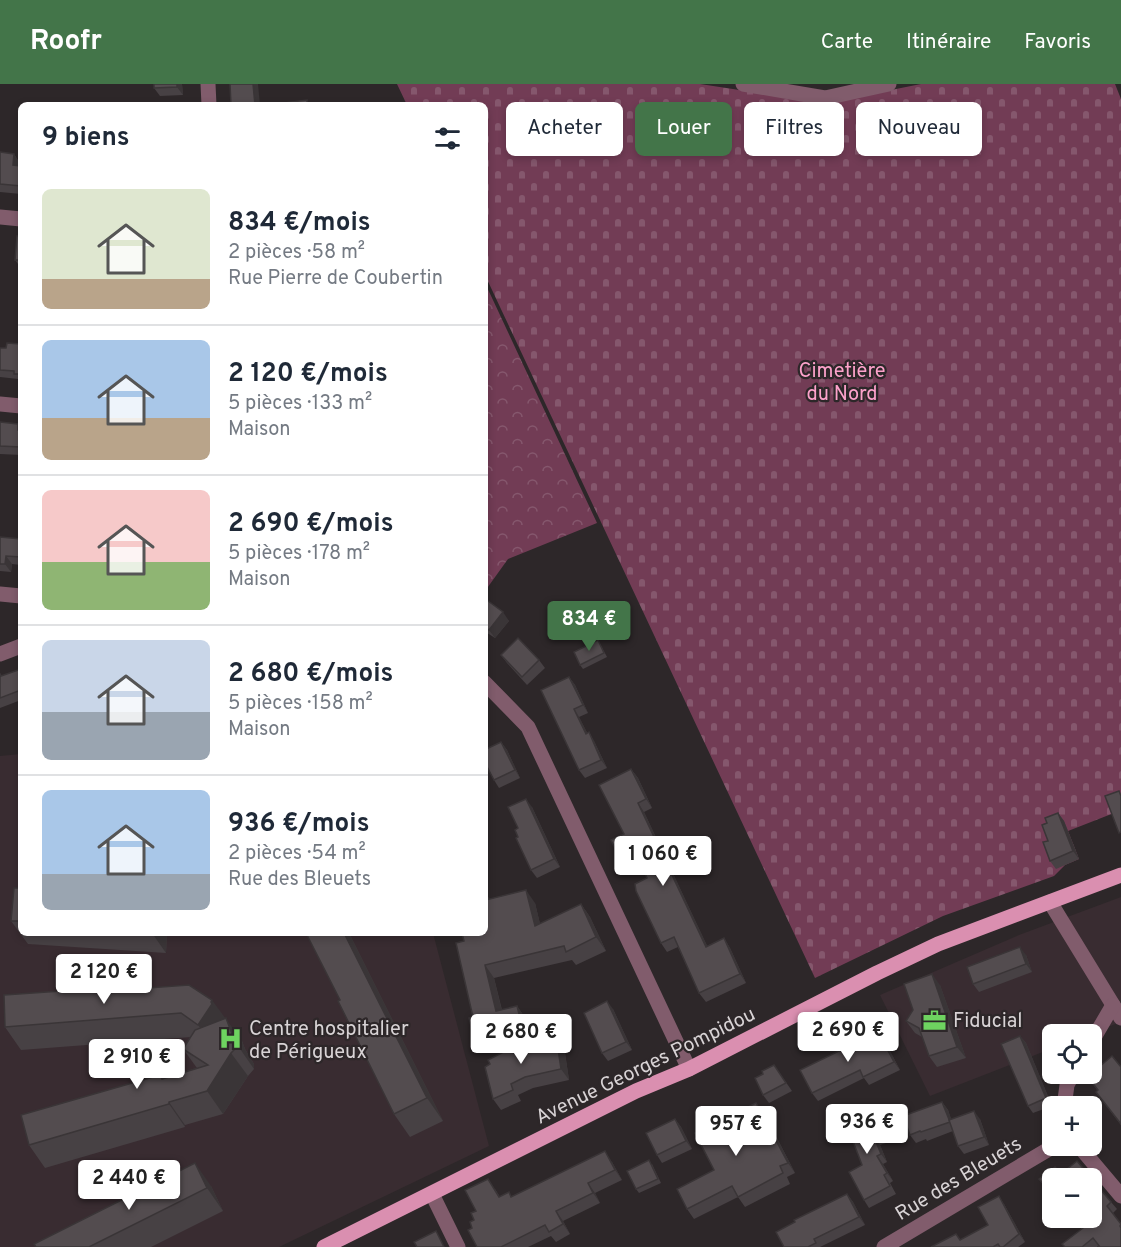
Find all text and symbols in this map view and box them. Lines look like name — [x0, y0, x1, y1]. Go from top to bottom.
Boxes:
text: Roofr — [30, 24, 102, 60]
text: Carte — [821, 29, 873, 56]
text: Itinéraire — [906, 29, 991, 56]
text: Favoris — [1024, 29, 1091, 56]
chip: Acheter — [506, 102, 623, 156]
chip: Louer — [635, 102, 732, 156]
chip: Filtres — [744, 102, 844, 156]
chip: Nouveau — [856, 102, 982, 156]
text: 9 biens — [42, 122, 130, 155]
icon: filters — [431, 122, 464, 155]
text: 834 €/mois — [228, 207, 371, 240]
icon: home — [90, 213, 162, 285]
text: 2 pièces · 58 m² — [228, 240, 365, 266]
text: Rue Pierre de Coubertin — [228, 266, 443, 292]
text: 2 120 €/mois — [228, 358, 388, 391]
park label: Cimetière du Nord — [799, 359, 885, 408]
icon: home — [90, 364, 162, 436]
text: 5 pièces · 133 m² — [228, 391, 372, 417]
text: Maison — [228, 417, 291, 443]
text: 2 690 €/mois — [228, 508, 394, 541]
icon: home — [90, 514, 162, 586]
text: 5 pièces · 178 m² — [228, 541, 370, 567]
text: Maison — [228, 567, 291, 593]
pin: 834 € — [547, 601, 631, 652]
text: 834 € — [561, 607, 617, 633]
text: 2 680 €/mois — [228, 658, 393, 691]
icon: home — [90, 664, 162, 736]
text: 5 pièces · 158 m² — [228, 691, 373, 717]
text: Maison — [228, 717, 291, 743]
text: 936 €/mois — [228, 808, 369, 841]
icon: home — [90, 814, 162, 886]
pin: 1 060 € — [608, 836, 718, 887]
text: 2 pièces · 54 m² — [228, 841, 366, 867]
text: 1 060 € — [628, 842, 698, 868]
text: Rue des Bleuets — [228, 867, 371, 893]
pin: 2 120 € — [49, 954, 159, 1005]
text: 2 120 € — [70, 960, 138, 986]
street label: Avenue Georges Pompidou — [532, 1002, 760, 1131]
office icon: Fiducial — [922, 1007, 948, 1033]
place label: Fiducial — [953, 1009, 1023, 1035]
pin: 2 690 € — [793, 1012, 903, 1063]
pin: 2 680 € — [466, 1014, 576, 1065]
place label: Centre hospitalier de Périgueux — [249, 1017, 409, 1066]
text: 2 690 € — [812, 1018, 884, 1044]
text: 2 680 € — [485, 1020, 557, 1046]
map controls — [1042, 1024, 1102, 1228]
button: locate — [1042, 1024, 1102, 1084]
hospital icon: Centre hospitalier de Périgueux — [218, 1026, 244, 1052]
pin: 2 910 € — [82, 1039, 192, 1090]
text: 2 910 € — [103, 1045, 171, 1071]
button: + — [1042, 1096, 1102, 1156]
pin: 936 € — [825, 1104, 909, 1155]
pin: 957 € — [694, 1106, 778, 1157]
text: 936 € — [840, 1110, 894, 1136]
text: 957 € — [710, 1112, 763, 1138]
street label: Rue des Bleuets — [891, 1132, 1027, 1228]
pin: 2 440 € — [74, 1160, 184, 1211]
text: 2 440 € — [92, 1166, 166, 1192]
button: − — [1042, 1168, 1102, 1228]

